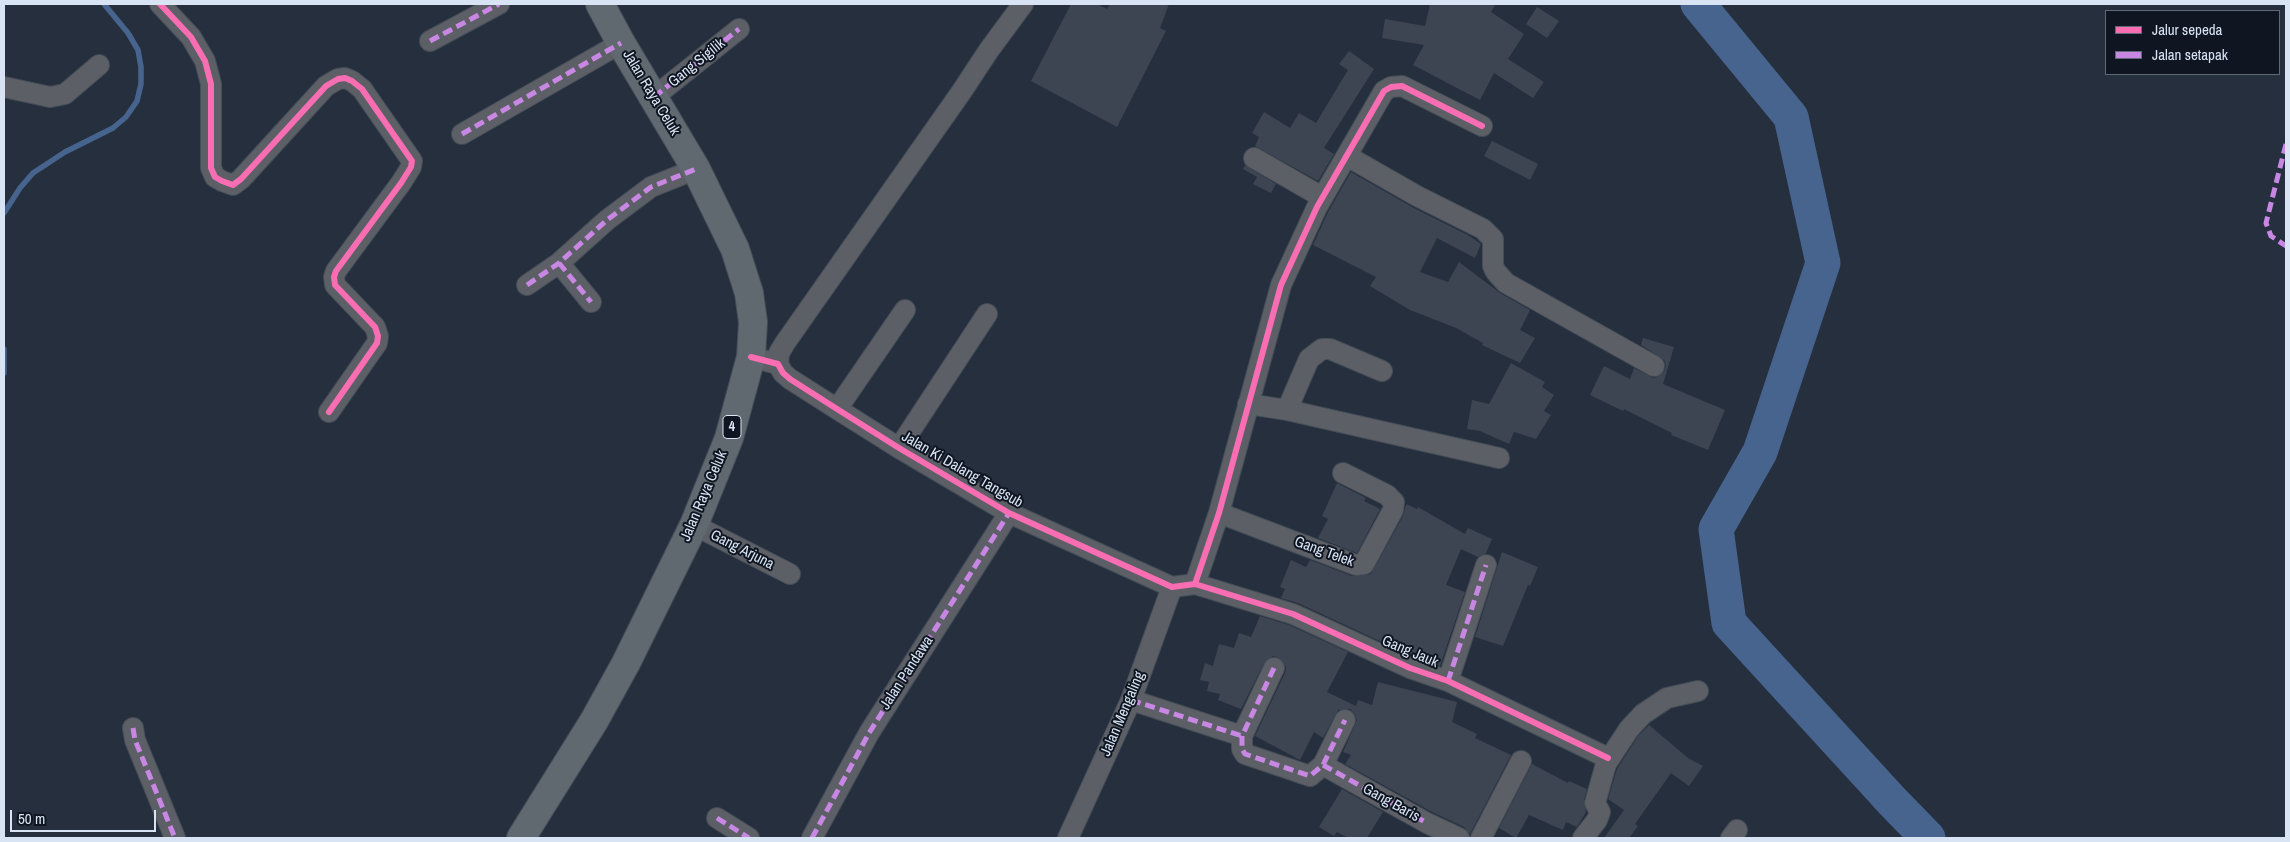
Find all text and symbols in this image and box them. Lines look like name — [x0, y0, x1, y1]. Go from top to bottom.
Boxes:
legend — [2105, 10, 2280, 75]
text: Jalur sepeda — [2152, 19, 2222, 40]
street label: Gang Sigilik — [665, 35, 729, 91]
text: Jalan setapak — [2152, 44, 2228, 65]
street label: Jalan Raya Celuk — [618, 47, 684, 139]
road number: 4 — [723, 416, 741, 438]
street label: Jalan Ki Dalang Tangsub — [898, 428, 1026, 512]
street label: Jalan Raya Celuk — [677, 448, 731, 544]
street label: Gang Arjuna — [707, 526, 777, 574]
street label: Gang Telek — [1292, 533, 1356, 571]
street label: Gang Jauk — [1379, 632, 1441, 672]
street label: Jalan Pandawa — [877, 633, 937, 713]
street label: Jalan Mengaling — [1097, 669, 1149, 759]
street label: Gang Baris — [1359, 780, 1423, 826]
scale bar — [12, 800, 159, 832]
text: 50 m — [18, 808, 45, 829]

